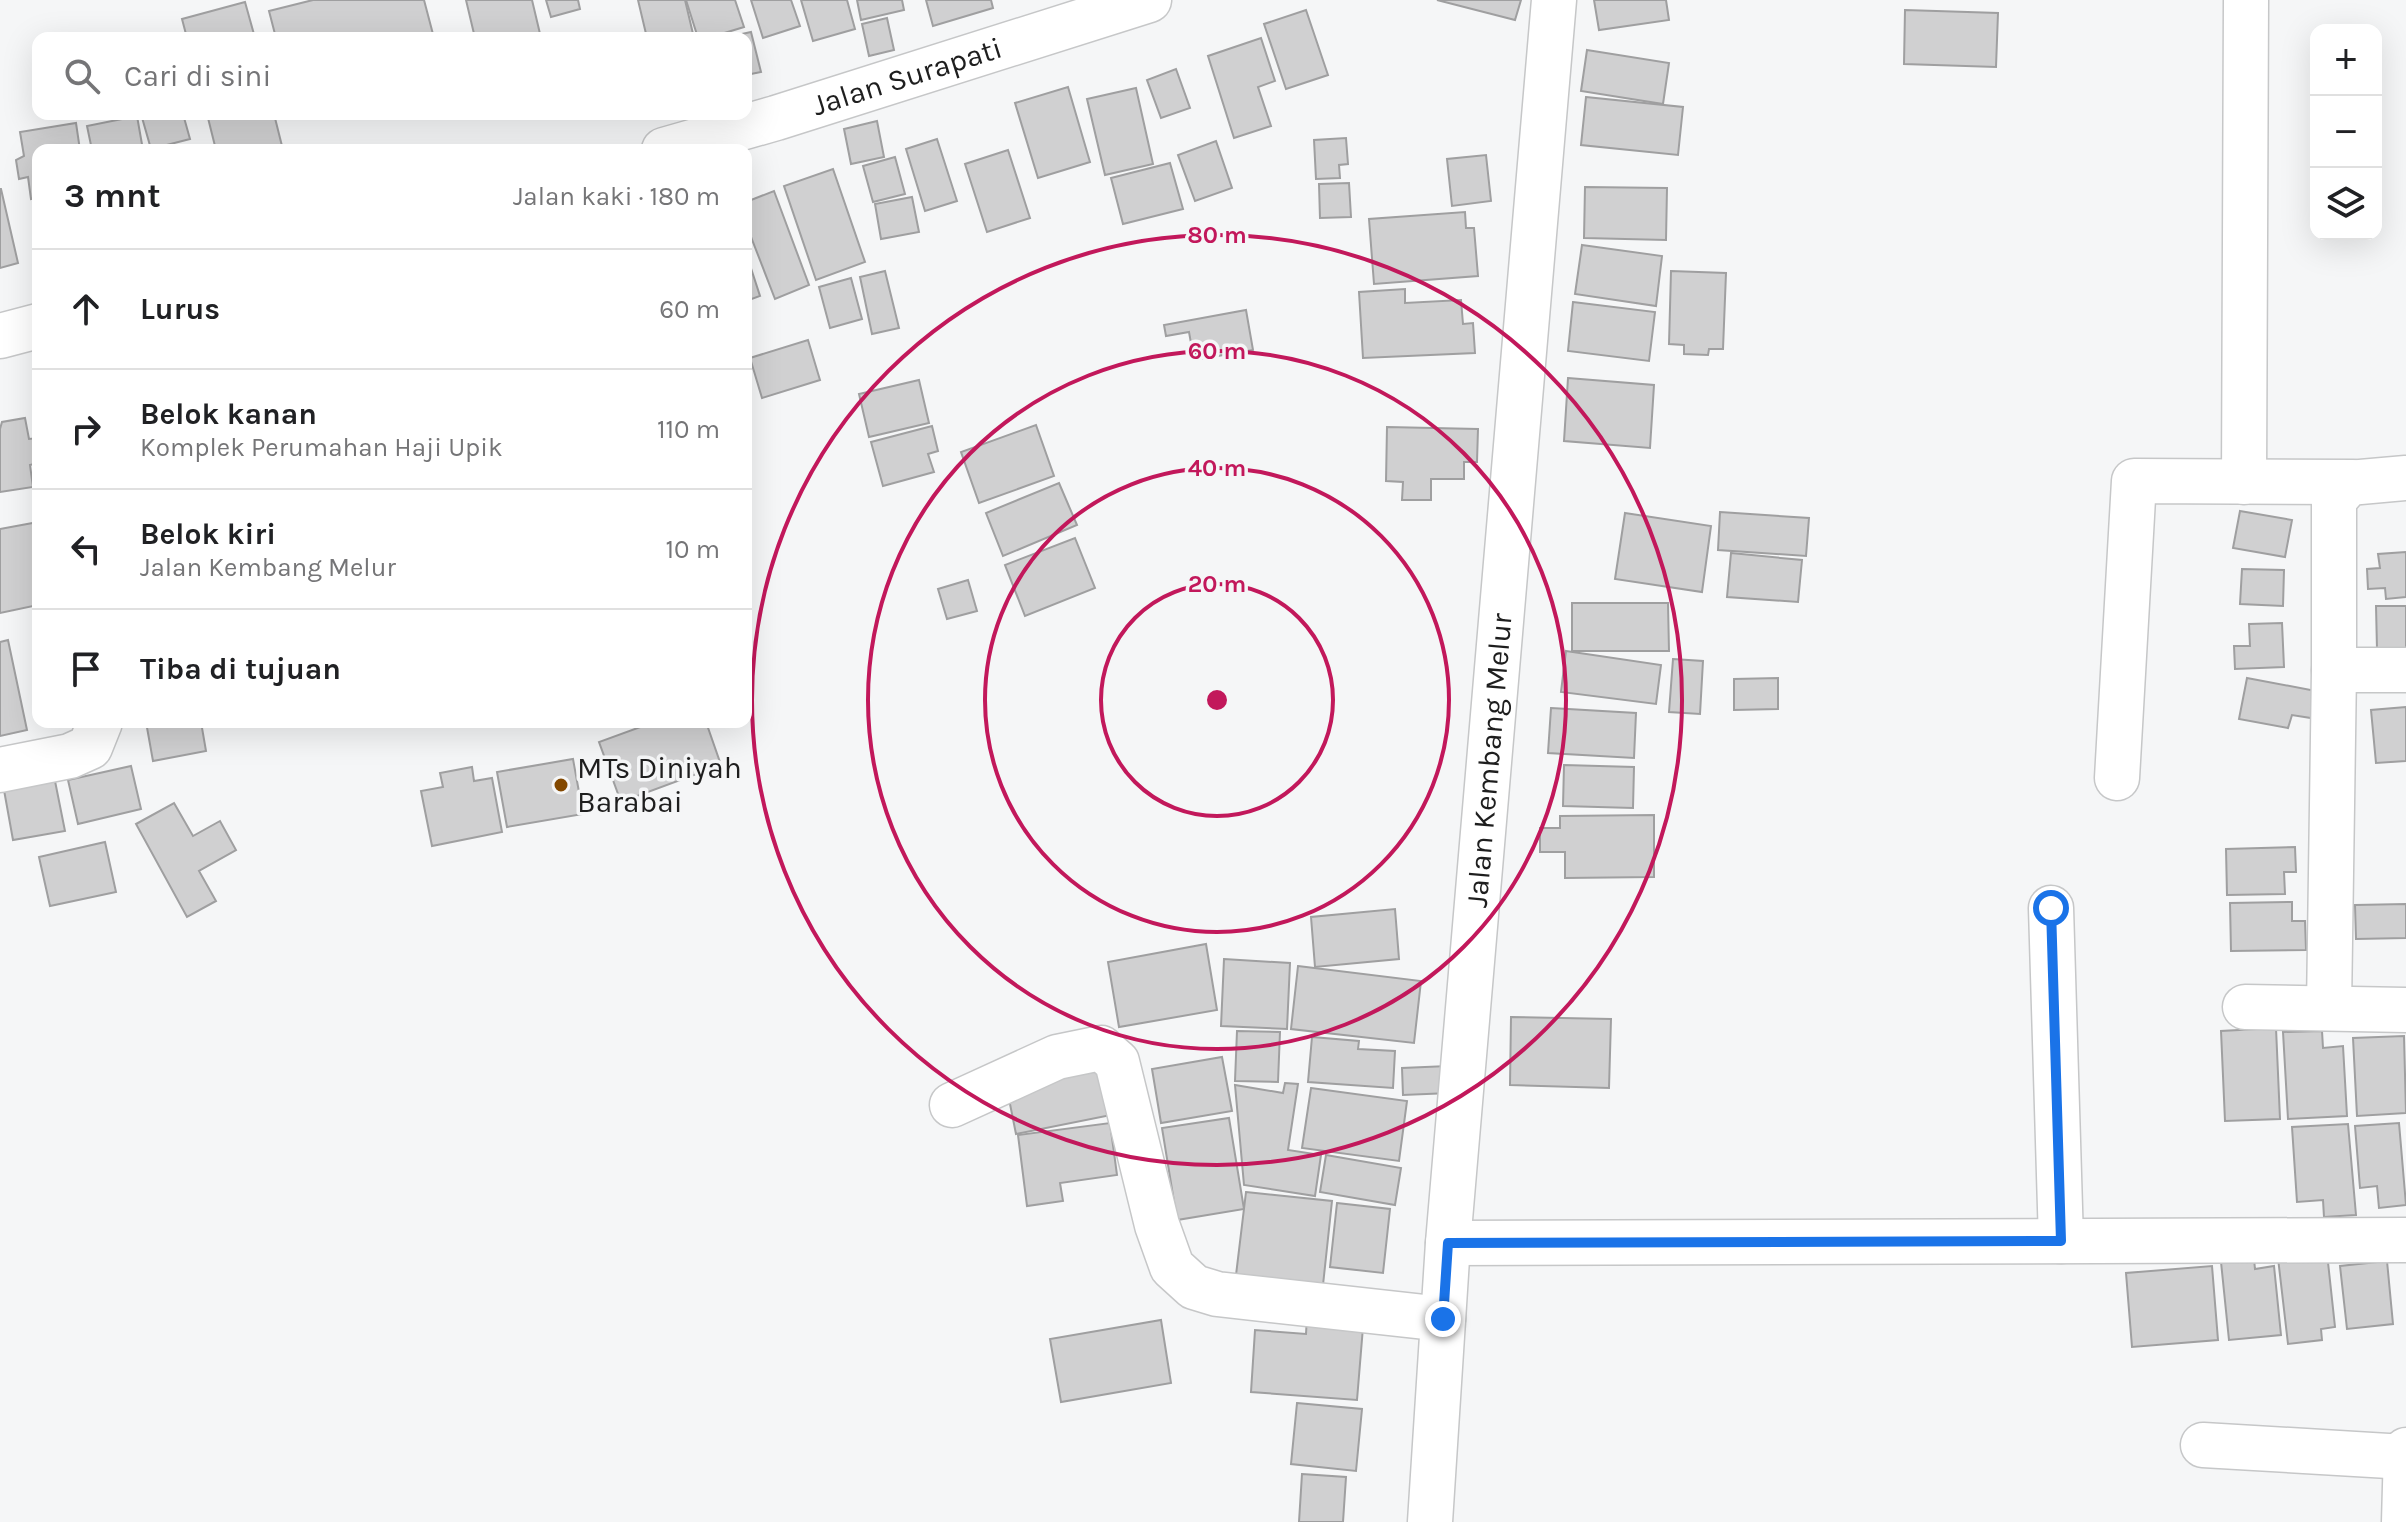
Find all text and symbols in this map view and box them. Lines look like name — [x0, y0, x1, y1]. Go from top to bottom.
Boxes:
map controls — [2310, 24, 2382, 240]
button: + — [2310, 24, 2382, 96]
street label: Jalan Surapati — [808, 30, 1006, 123]
search box — [32, 32, 752, 120]
icon: search — [60, 54, 104, 98]
text: Cari di sini — [124, 58, 271, 94]
button: − — [2310, 96, 2382, 168]
button: layers — [2310, 168, 2382, 240]
text: 3 mnt — [64, 176, 161, 216]
text: Jalan kaki · 180 m — [513, 181, 720, 212]
text: 80 m — [1187, 221, 1247, 249]
icon: ahead — [64, 287, 108, 331]
text: Lurus — [140, 291, 220, 327]
text: 60 m — [659, 294, 720, 325]
text: 60 m — [1188, 337, 1246, 365]
text: Belok kanan — [140, 396, 317, 432]
icon: right — [64, 407, 108, 451]
text: 110 m — [657, 414, 720, 445]
text: Komplek Perumahan Haji Upik — [140, 432, 503, 463]
text: 40 m — [1188, 454, 1246, 482]
text: Belok kiri — [140, 516, 276, 552]
icon: left — [64, 527, 108, 571]
text: 10 m — [665, 534, 720, 565]
text: Jalan Kembang Melur — [140, 552, 396, 583]
text: 20 m — [1188, 570, 1246, 598]
street label: Jalan Kembang Melur — [1459, 612, 1520, 909]
icon: arrive — [64, 647, 108, 691]
text: Tiba di tujuan — [140, 651, 341, 687]
centre of rings — [1203, 686, 1231, 714]
place label: MTs Diniyah Barabai — [577, 750, 742, 820]
marker: MTs Diniyah Barabai — [552, 776, 570, 794]
route start — [2033, 890, 2069, 926]
route end — [1425, 1301, 1461, 1337]

